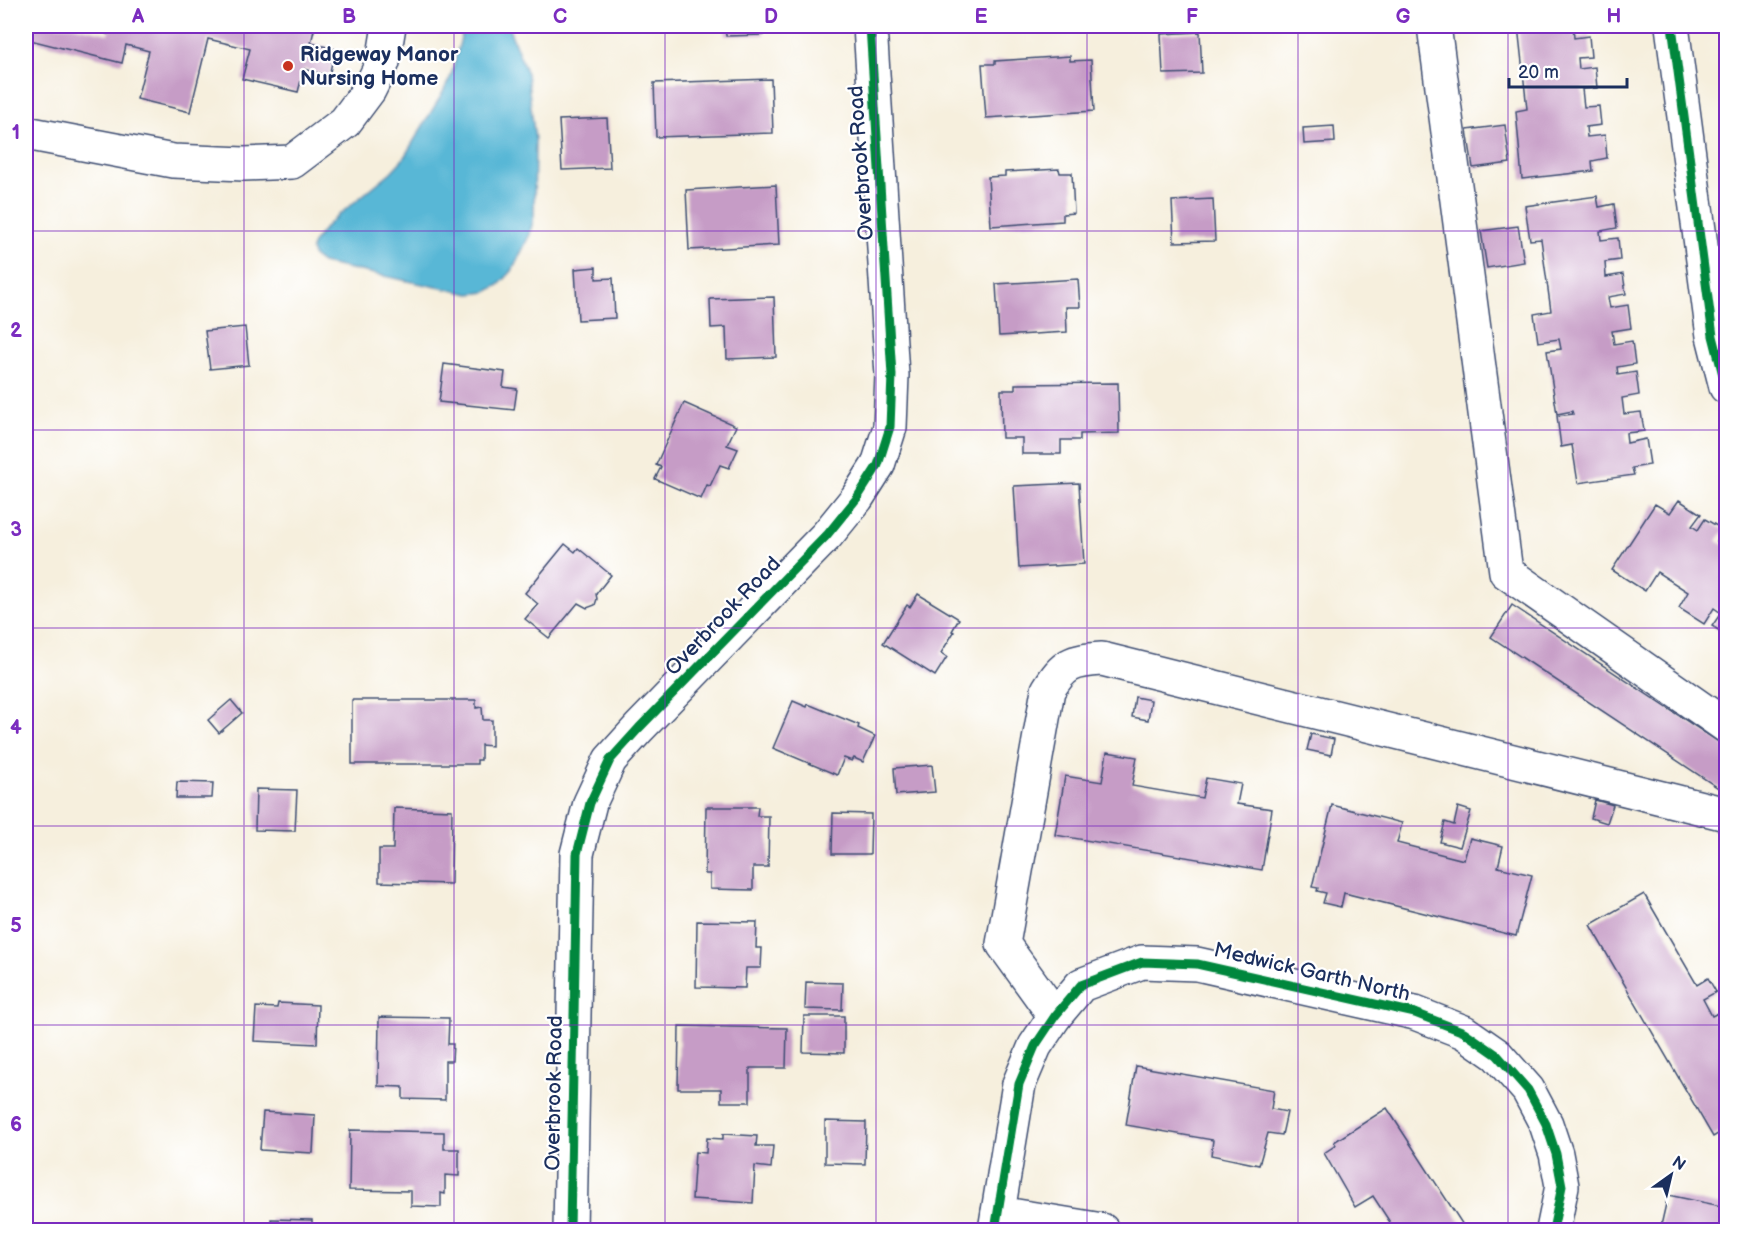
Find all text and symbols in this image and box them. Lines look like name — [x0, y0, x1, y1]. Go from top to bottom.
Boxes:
text: A — [131, 5, 145, 29]
text: B — [342, 5, 356, 29]
text: C — [553, 5, 567, 29]
text: D — [764, 5, 778, 29]
text: E — [975, 5, 988, 29]
text: F — [1186, 5, 1198, 29]
text: G — [1396, 5, 1411, 29]
text: H — [1607, 5, 1621, 29]
place label: Ridgeway Manor Nursing Home — [300, 42, 459, 91]
scale bar — [1509, 51, 1628, 89]
marker: Ridgeway Manor Nursing Home — [281, 59, 295, 73]
text: 20 m — [1518, 62, 1559, 83]
street label: Overbrook Road — [843, 85, 879, 241]
text: 1 — [12, 121, 20, 145]
text: 2 — [10, 319, 22, 343]
text: 3 — [10, 518, 22, 542]
street label: Overbrook Road — [660, 551, 786, 681]
text: 4 — [10, 716, 22, 740]
text: 5 — [10, 914, 22, 938]
street label: Medwick Garth North — [1211, 937, 1413, 1007]
street label: Overbrook Road — [540, 1015, 568, 1171]
text: 6 — [10, 1113, 22, 1137]
north arrow — [1641, 1145, 1701, 1205]
text: N — [1668, 1153, 1689, 1175]

